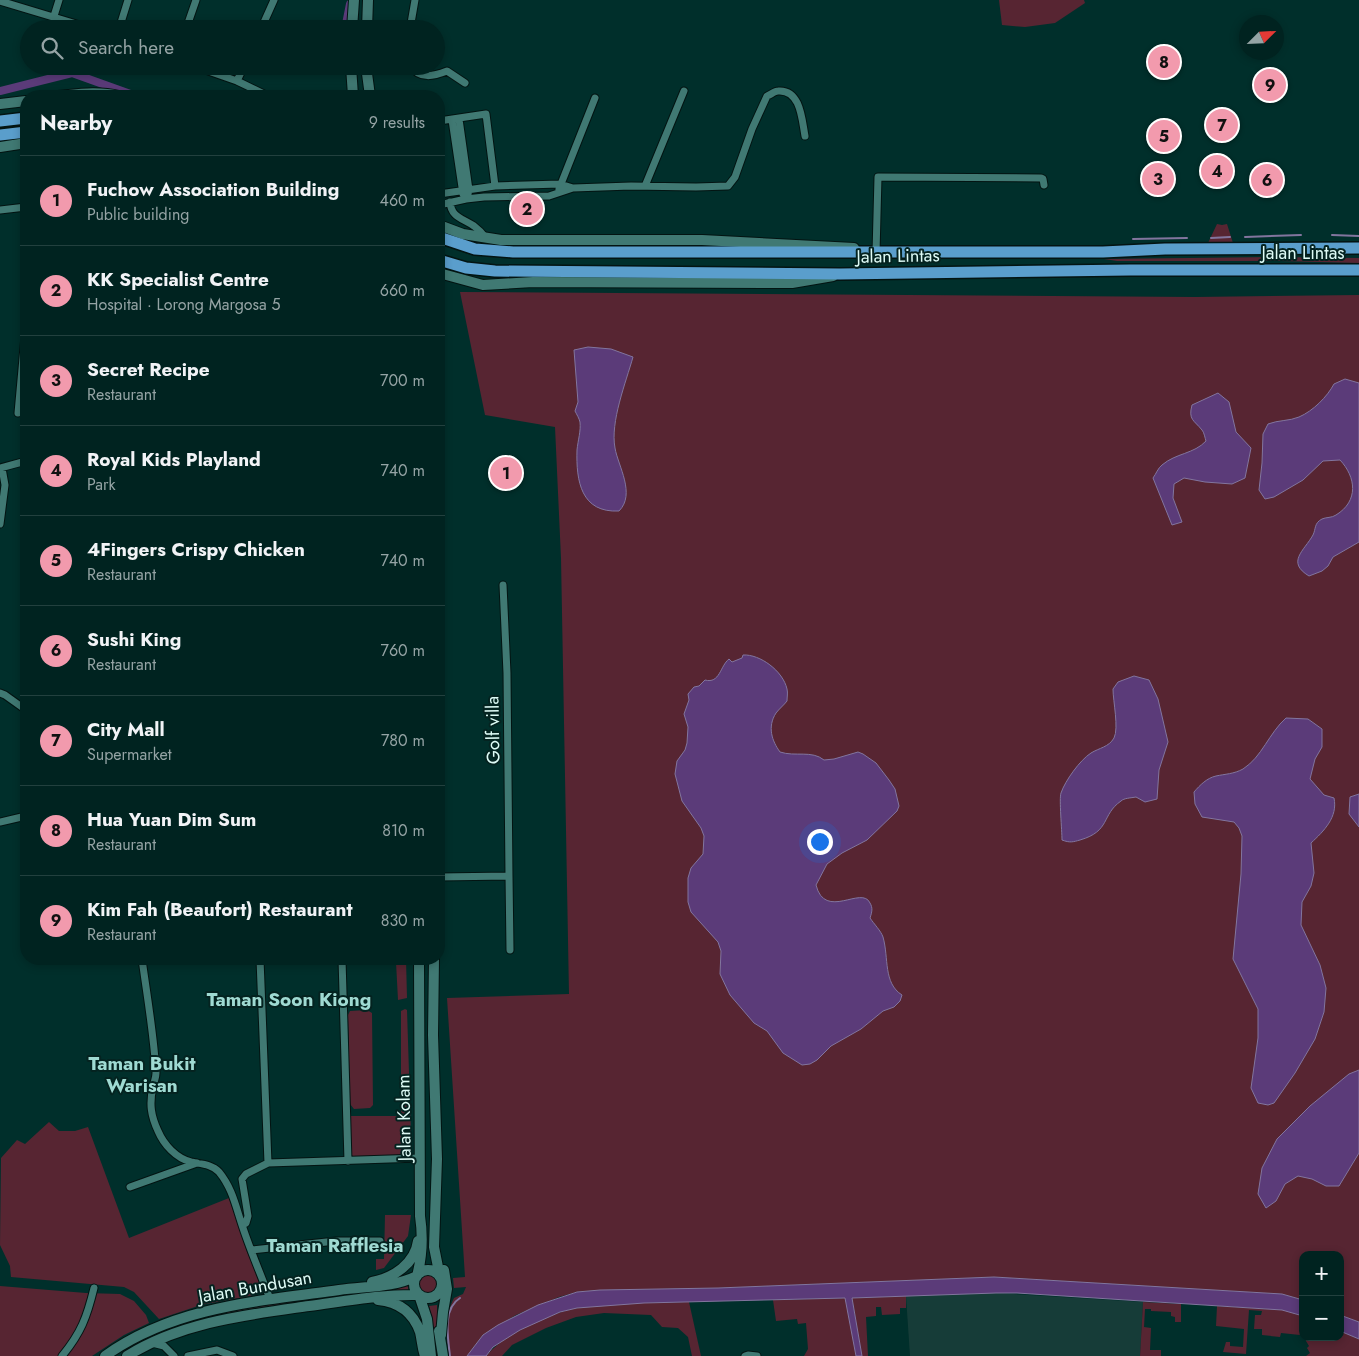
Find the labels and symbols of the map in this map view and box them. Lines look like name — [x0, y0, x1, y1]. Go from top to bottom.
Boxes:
north arrow — [1239, 15, 1284, 60]
pin: 8 — [1148, 43, 1180, 81]
pin: 9 — [1254, 66, 1286, 104]
pin: 7 — [1206, 106, 1238, 144]
pin: 5 — [1148, 117, 1180, 155]
pin: 4 — [1201, 152, 1233, 190]
pin: 3 — [1142, 160, 1174, 198]
pin: 6 — [1251, 161, 1283, 199]
pin: 2 — [511, 190, 543, 228]
street label: Jalan Lintas — [1259, 240, 1345, 266]
street label: Jalan Lintas — [854, 242, 940, 270]
pin: 1 — [490, 454, 522, 492]
street label: Golf villa — [479, 696, 507, 764]
your location — [807, 829, 833, 855]
district label: Taman Soon Kiong — [207, 986, 371, 1013]
district label: Taman Bukit Warisan — [88, 1050, 196, 1099]
street label: Jalan Kolam — [390, 1074, 418, 1164]
district label: Taman Rafflesia — [266, 1232, 404, 1259]
street label: Jalan Bundusan — [194, 1264, 314, 1310]

